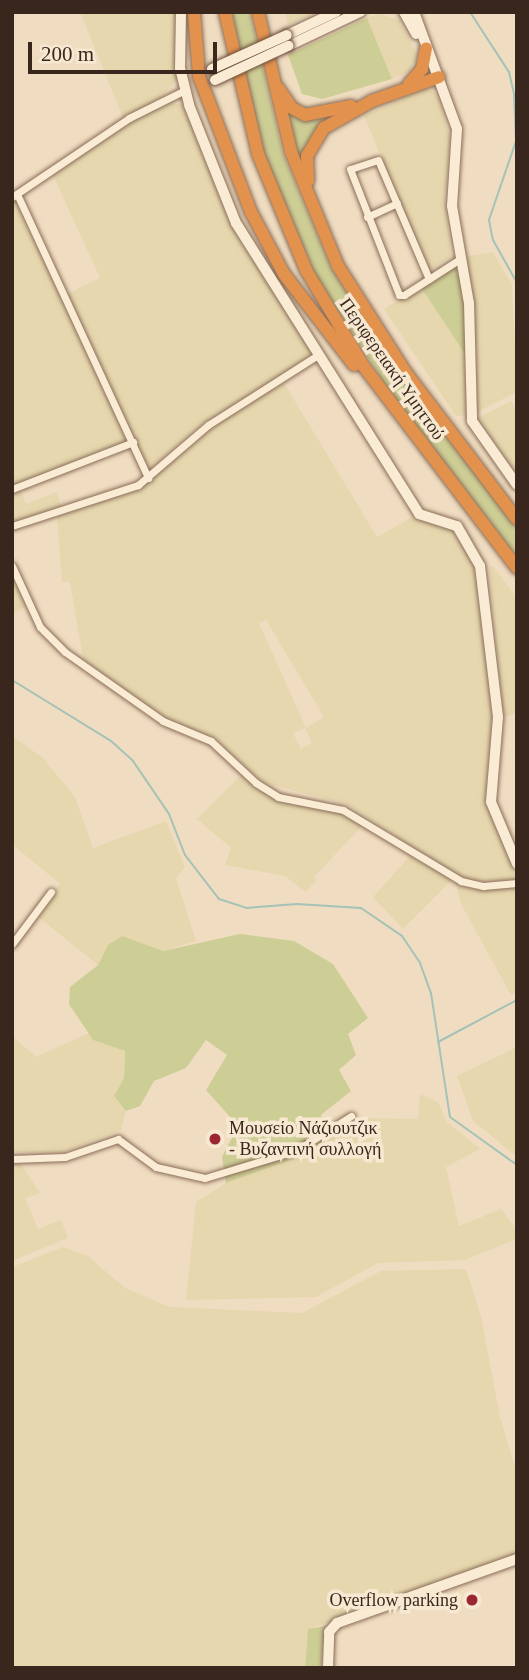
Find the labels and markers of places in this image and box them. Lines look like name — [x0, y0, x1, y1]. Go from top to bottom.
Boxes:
place label: Μουσείο Νάζιουτζικ - Βυζαντινή συλλογή — [229, 1118, 381, 1160]
marker: Μουσείο Νάζιουτζικ - Βυζαντινή συλλογή — [207, 1131, 223, 1147]
place label: Overflow parking — [330, 1589, 458, 1611]
marker: Overflow parking — [464, 1592, 480, 1608]

